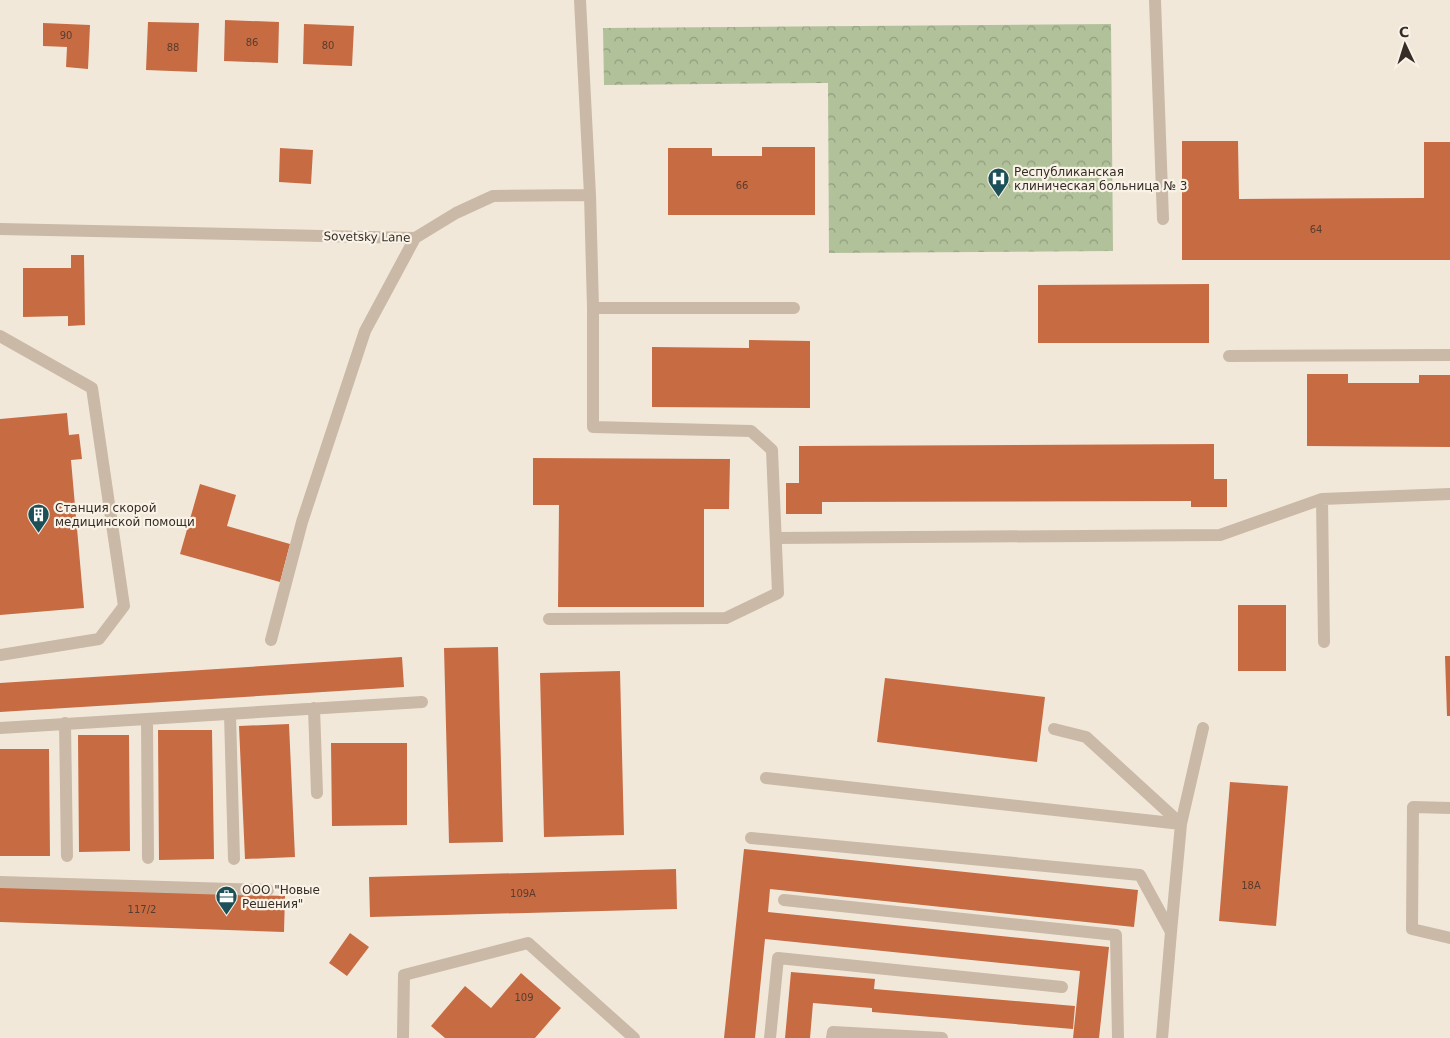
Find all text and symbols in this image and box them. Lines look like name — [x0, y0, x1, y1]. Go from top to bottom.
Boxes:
north arrow — [1380, 20, 1430, 70]
text: С — [1398, 24, 1410, 40]
house number: 90 — [60, 30, 72, 41]
house number: 86 — [246, 37, 258, 48]
house number: 80 — [322, 40, 334, 51]
house number: 88 — [167, 42, 179, 53]
place label: Республиканская клиническая больница № 3 — [1014, 165, 1187, 193]
hospital icon: Республиканская клиническая больница № 3 — [986, 167, 1010, 198]
house number: 66 — [736, 180, 748, 191]
house number: 64 — [1310, 224, 1322, 235]
street label: Sovetsky Lane — [323, 229, 411, 245]
place label: Станция скорой медицинской помощи — [55, 501, 195, 529]
building icon: Станция скорой медицинской помощи — [27, 503, 51, 534]
house number: 18А — [1241, 880, 1261, 891]
place label: ООО "Новые Решения" — [242, 883, 320, 911]
office icon: ООО "Новые Решения" — [214, 885, 238, 916]
house number: 109А — [510, 888, 536, 899]
house number: 117/2 — [128, 904, 156, 915]
house number: 109 — [514, 992, 534, 1003]

